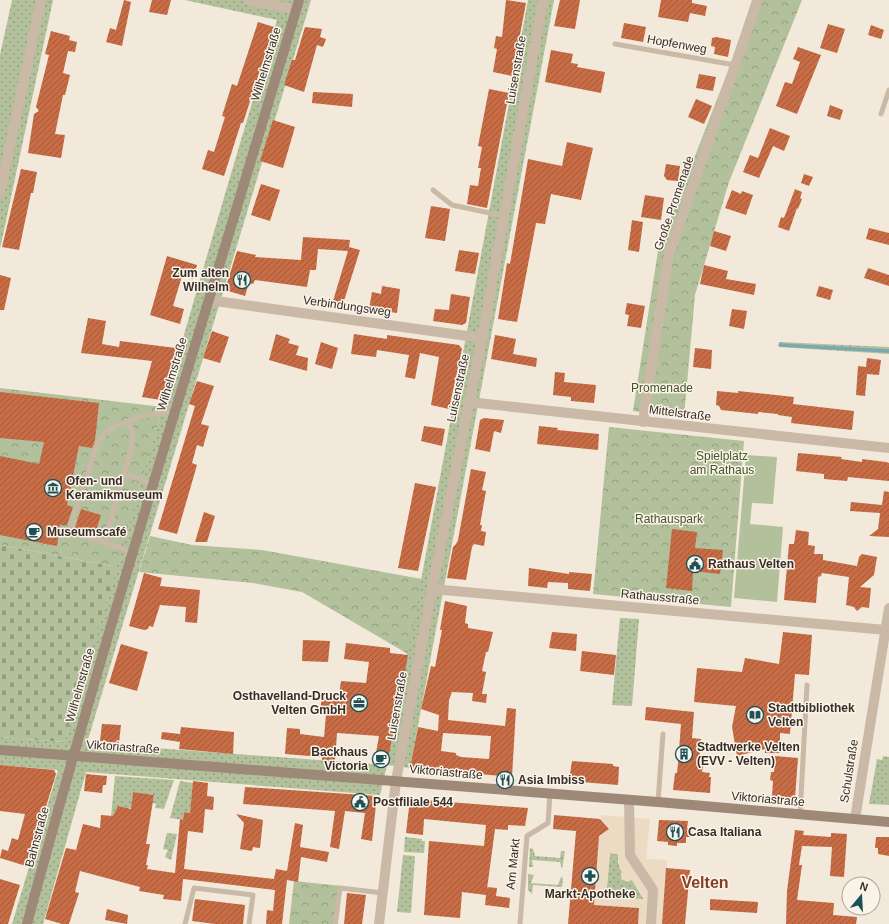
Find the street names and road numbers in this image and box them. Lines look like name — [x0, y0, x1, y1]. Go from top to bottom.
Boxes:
street label: Wilhelmstraße — [248, 25, 284, 103]
street label: Hopfenweg — [646, 32, 708, 56]
street label: Luisenstraße — [503, 34, 529, 105]
street label: Große Promenade — [651, 153, 697, 252]
street label: Verbindungsweg — [302, 293, 392, 319]
street label: Wilhelmstraße — [154, 335, 190, 413]
street label: Luisenstraße — [444, 352, 472, 423]
street label: Mittelstraße — [648, 402, 712, 424]
street label: Rathausstraße — [620, 587, 700, 607]
street label: Wilhelmstraße — [63, 646, 97, 724]
street label: Luisenstraße — [384, 670, 410, 741]
street label: Viktoriastraße — [86, 737, 161, 757]
street label: Schulstraße — [837, 738, 861, 804]
street label: Viktoriastraße — [409, 762, 484, 782]
street label: Viktoriastraße — [731, 789, 806, 809]
street label: Bahnstraße — [22, 805, 52, 869]
street label: Am Markt — [503, 837, 523, 890]

